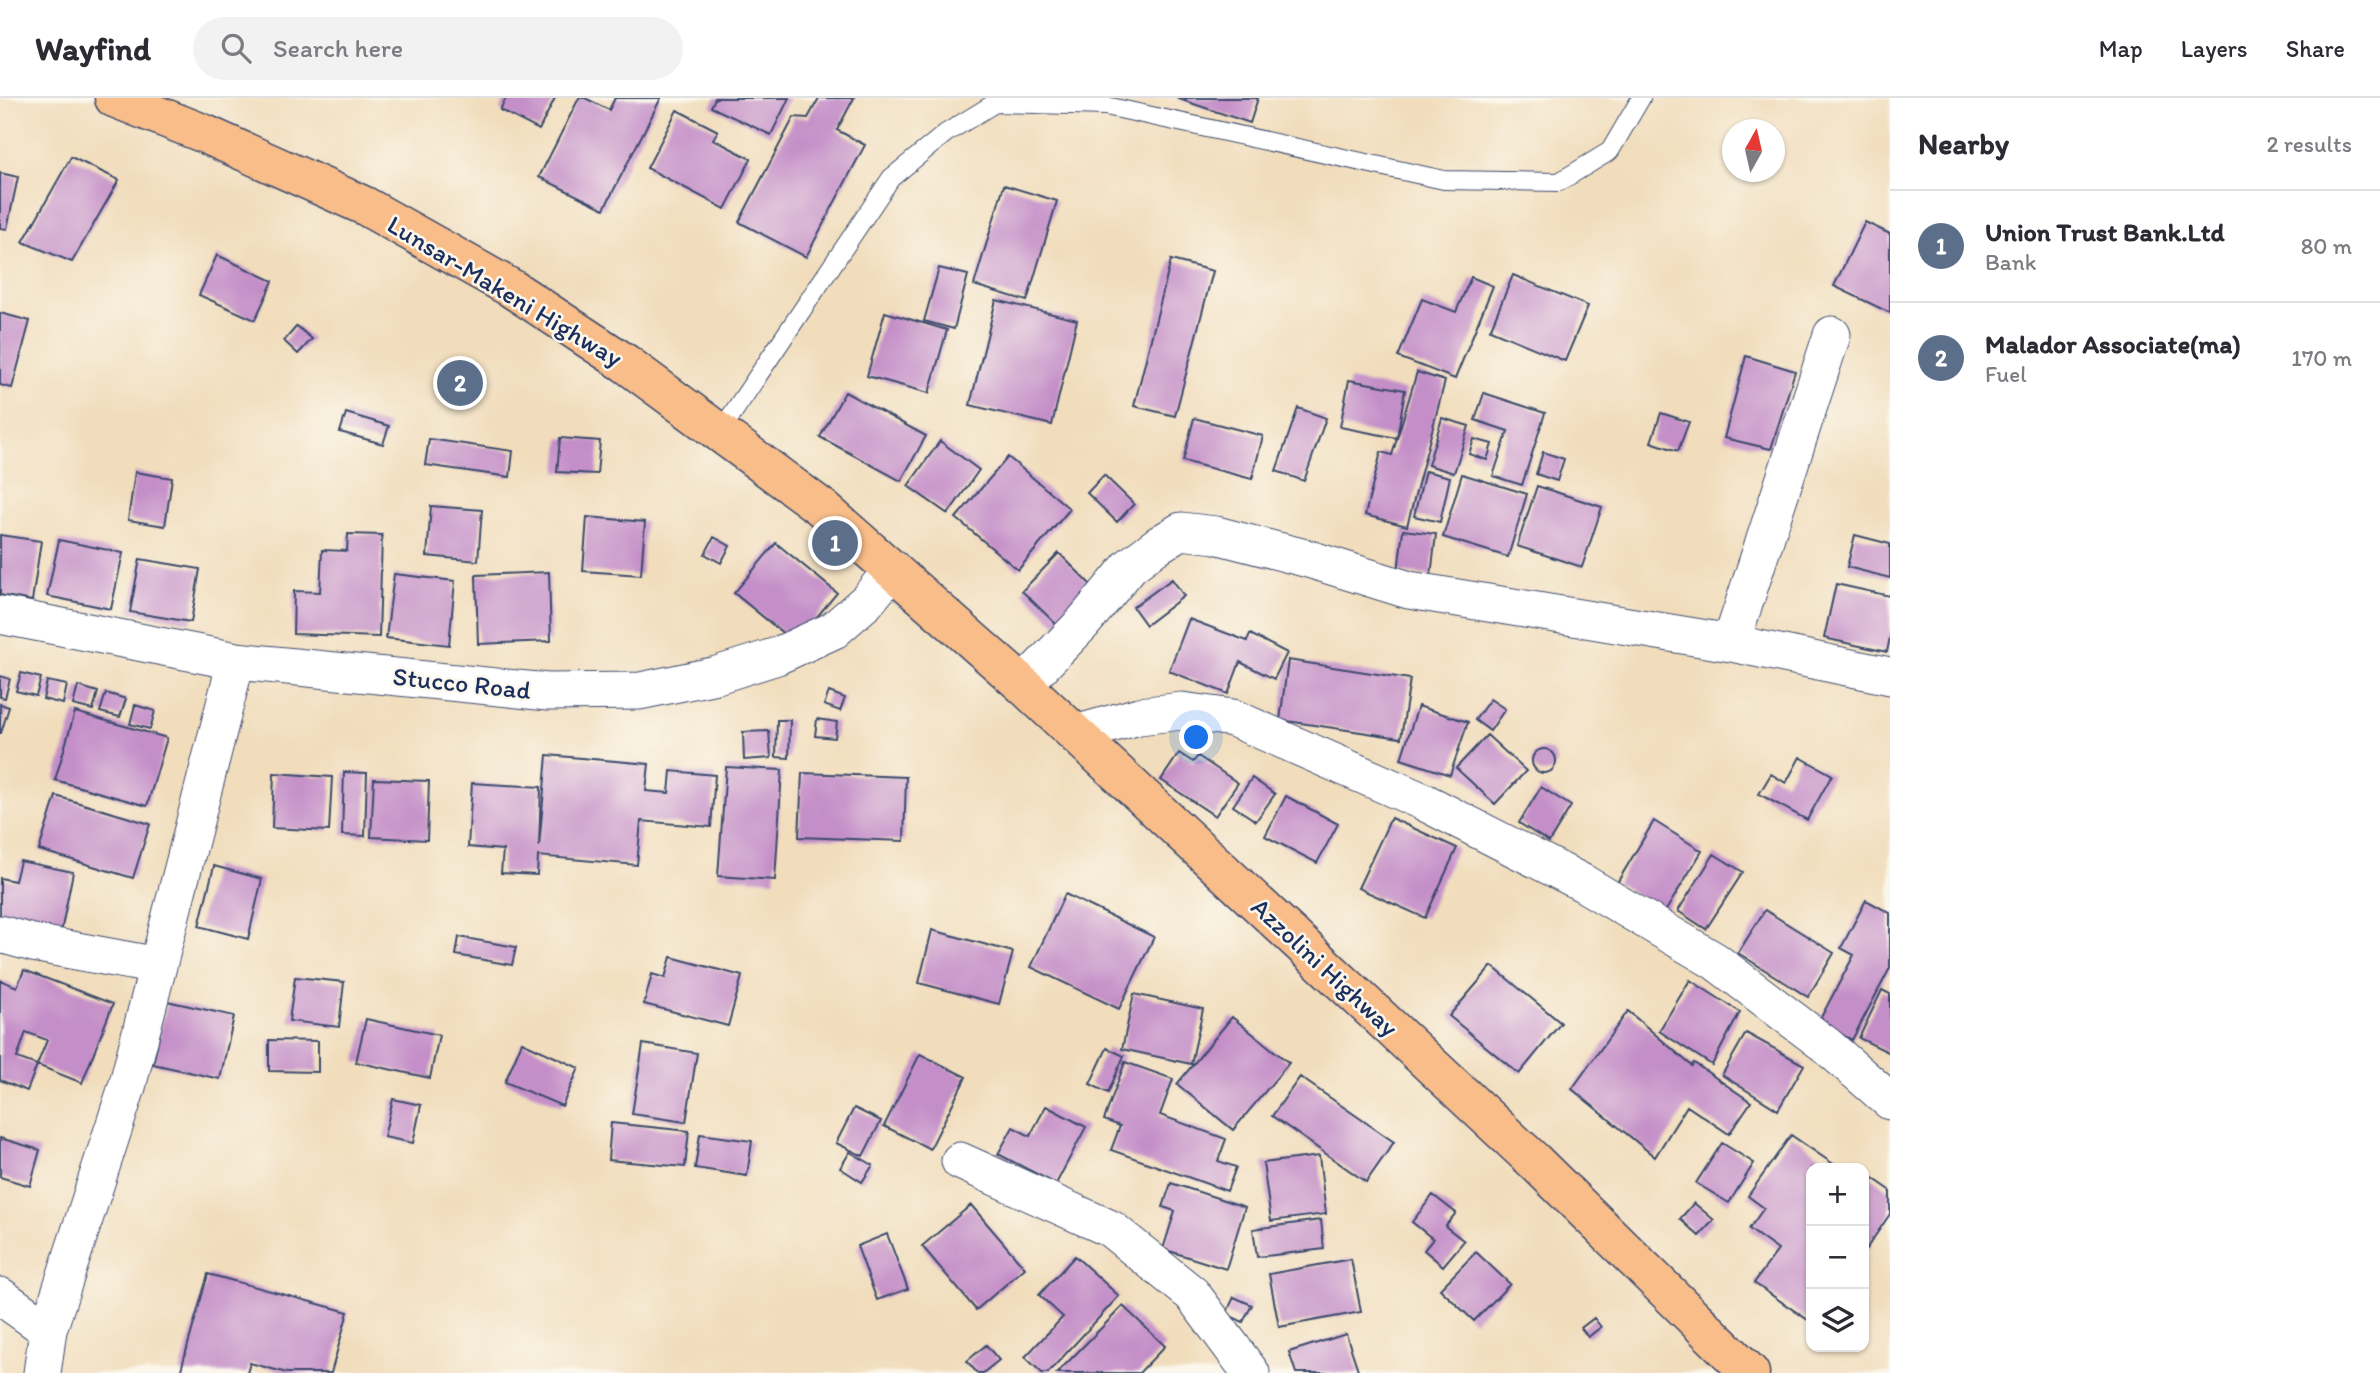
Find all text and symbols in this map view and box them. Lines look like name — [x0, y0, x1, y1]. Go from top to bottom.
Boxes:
search box — [193, 17, 683, 80]
text: Wayfind — [35, 29, 151, 68]
icon: search — [217, 29, 255, 67]
text: Search here — [273, 32, 403, 64]
text: Map — [2099, 34, 2143, 63]
text: Layers — [2181, 34, 2248, 63]
text: Share — [2286, 34, 2345, 63]
north arrow — [1722, 119, 1785, 182]
text: Nearby — [1918, 125, 2009, 162]
text: 2 results — [2266, 130, 2352, 158]
street label: Lunsar-Makeni Highway — [382, 208, 628, 374]
text: Union Trust Bank.Ltd — [1985, 216, 2225, 248]
text: 1 — [1936, 232, 1946, 260]
text: 80 m — [2301, 232, 2352, 260]
text: Bank — [1985, 248, 2037, 276]
text: Malador Associate(ma) — [1985, 328, 2241, 360]
text: 2 — [1935, 344, 1947, 372]
text: 170 m — [2291, 344, 2352, 372]
pin: 2 — [437, 357, 483, 409]
text: Fuel — [1985, 360, 2027, 388]
pin: 1 — [812, 517, 858, 569]
street label: Stucco Road — [391, 660, 533, 706]
your location — [1179, 720, 1213, 754]
street label: Azzolini Highway — [1245, 891, 1405, 1043]
map controls — [1806, 1163, 1869, 1352]
button: + — [1806, 1163, 1869, 1226]
button: − — [1806, 1226, 1869, 1289]
button: layers — [1806, 1289, 1869, 1352]

